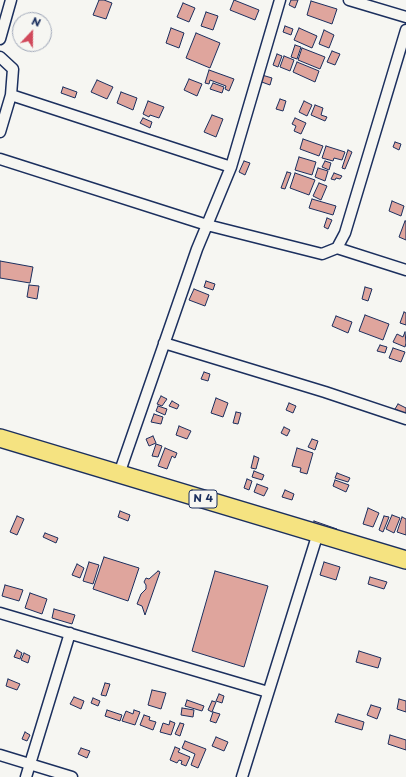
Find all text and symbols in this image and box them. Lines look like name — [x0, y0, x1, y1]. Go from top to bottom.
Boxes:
north arrow — [12, 12, 52, 52]
text: N — [29, 12, 44, 31]
road number: N 4 — [189, 490, 217, 508]

